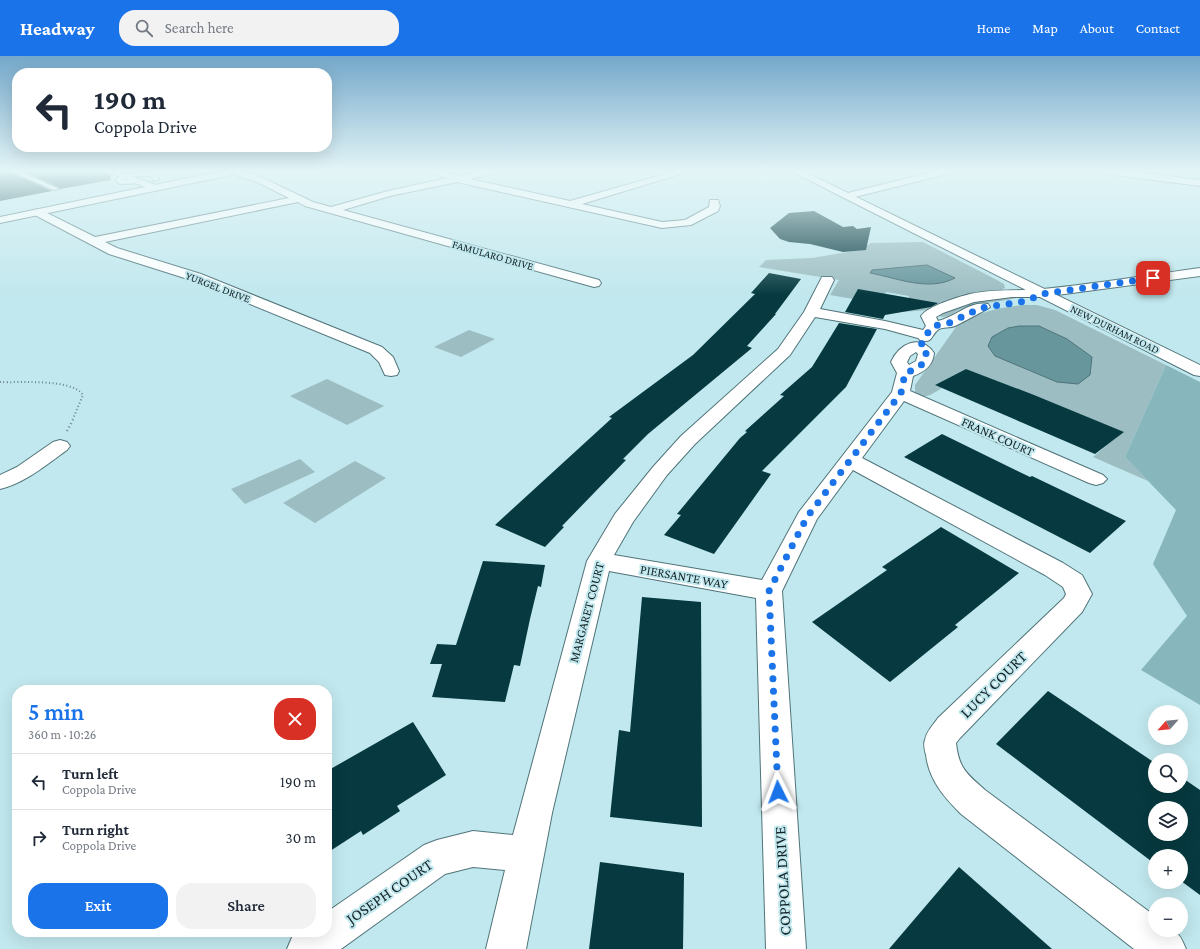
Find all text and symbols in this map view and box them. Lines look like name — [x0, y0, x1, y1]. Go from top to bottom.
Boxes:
search box — [119, 10, 399, 46]
icon: search — [133, 17, 155, 39]
text: Headway — [20, 18, 95, 39]
text: Search here — [165, 20, 234, 36]
text: Home — [977, 20, 1010, 36]
text: Map — [1032, 20, 1058, 36]
text: About — [1080, 20, 1114, 36]
text: Contact — [1136, 20, 1180, 36]
icon: left — [28, 84, 80, 136]
text: 190 m — [94, 84, 166, 115]
text: Coppola Drive — [94, 117, 197, 137]
street label: FAMULARO DRIVE — [451, 238, 535, 272]
pin — [1136, 261, 1170, 295]
icon: arrive — [1142, 267, 1164, 289]
street label: YURGEL DRIVE — [184, 269, 252, 305]
street label: NEW DURHAM ROAD — [1069, 302, 1161, 356]
street label: FRANK COURT — [959, 414, 1036, 459]
street label: MARGARET COURT — [566, 560, 607, 664]
street label: PIERSANTE WAY — [639, 561, 729, 592]
street label: LUCY COURT — [957, 647, 1030, 721]
text: 5 min — [28, 698, 84, 725]
button: close — [274, 698, 316, 740]
north arrow — [1148, 705, 1188, 745]
map controls — [1148, 705, 1188, 937]
text: 360 m · 10:26 — [28, 727, 96, 742]
button: search — [1148, 753, 1188, 793]
text: Turn left — [62, 766, 118, 782]
icon: left — [28, 771, 50, 793]
position arrow — [757, 771, 799, 813]
text: 190 m — [280, 774, 316, 790]
text: Coppola Drive — [62, 782, 136, 797]
button: layers — [1148, 801, 1188, 841]
text: Turn right — [62, 822, 129, 838]
street label: COPPOLA DRIVE — [771, 826, 794, 936]
icon: right — [28, 827, 50, 849]
text: 30 m — [286, 830, 316, 846]
text: Coppola Drive — [62, 838, 136, 853]
button: + — [1148, 849, 1188, 889]
street label: JOSEPH COURT — [341, 855, 436, 929]
button: Exit — [28, 883, 168, 929]
button: Share — [176, 883, 316, 929]
button: − — [1148, 897, 1188, 937]

